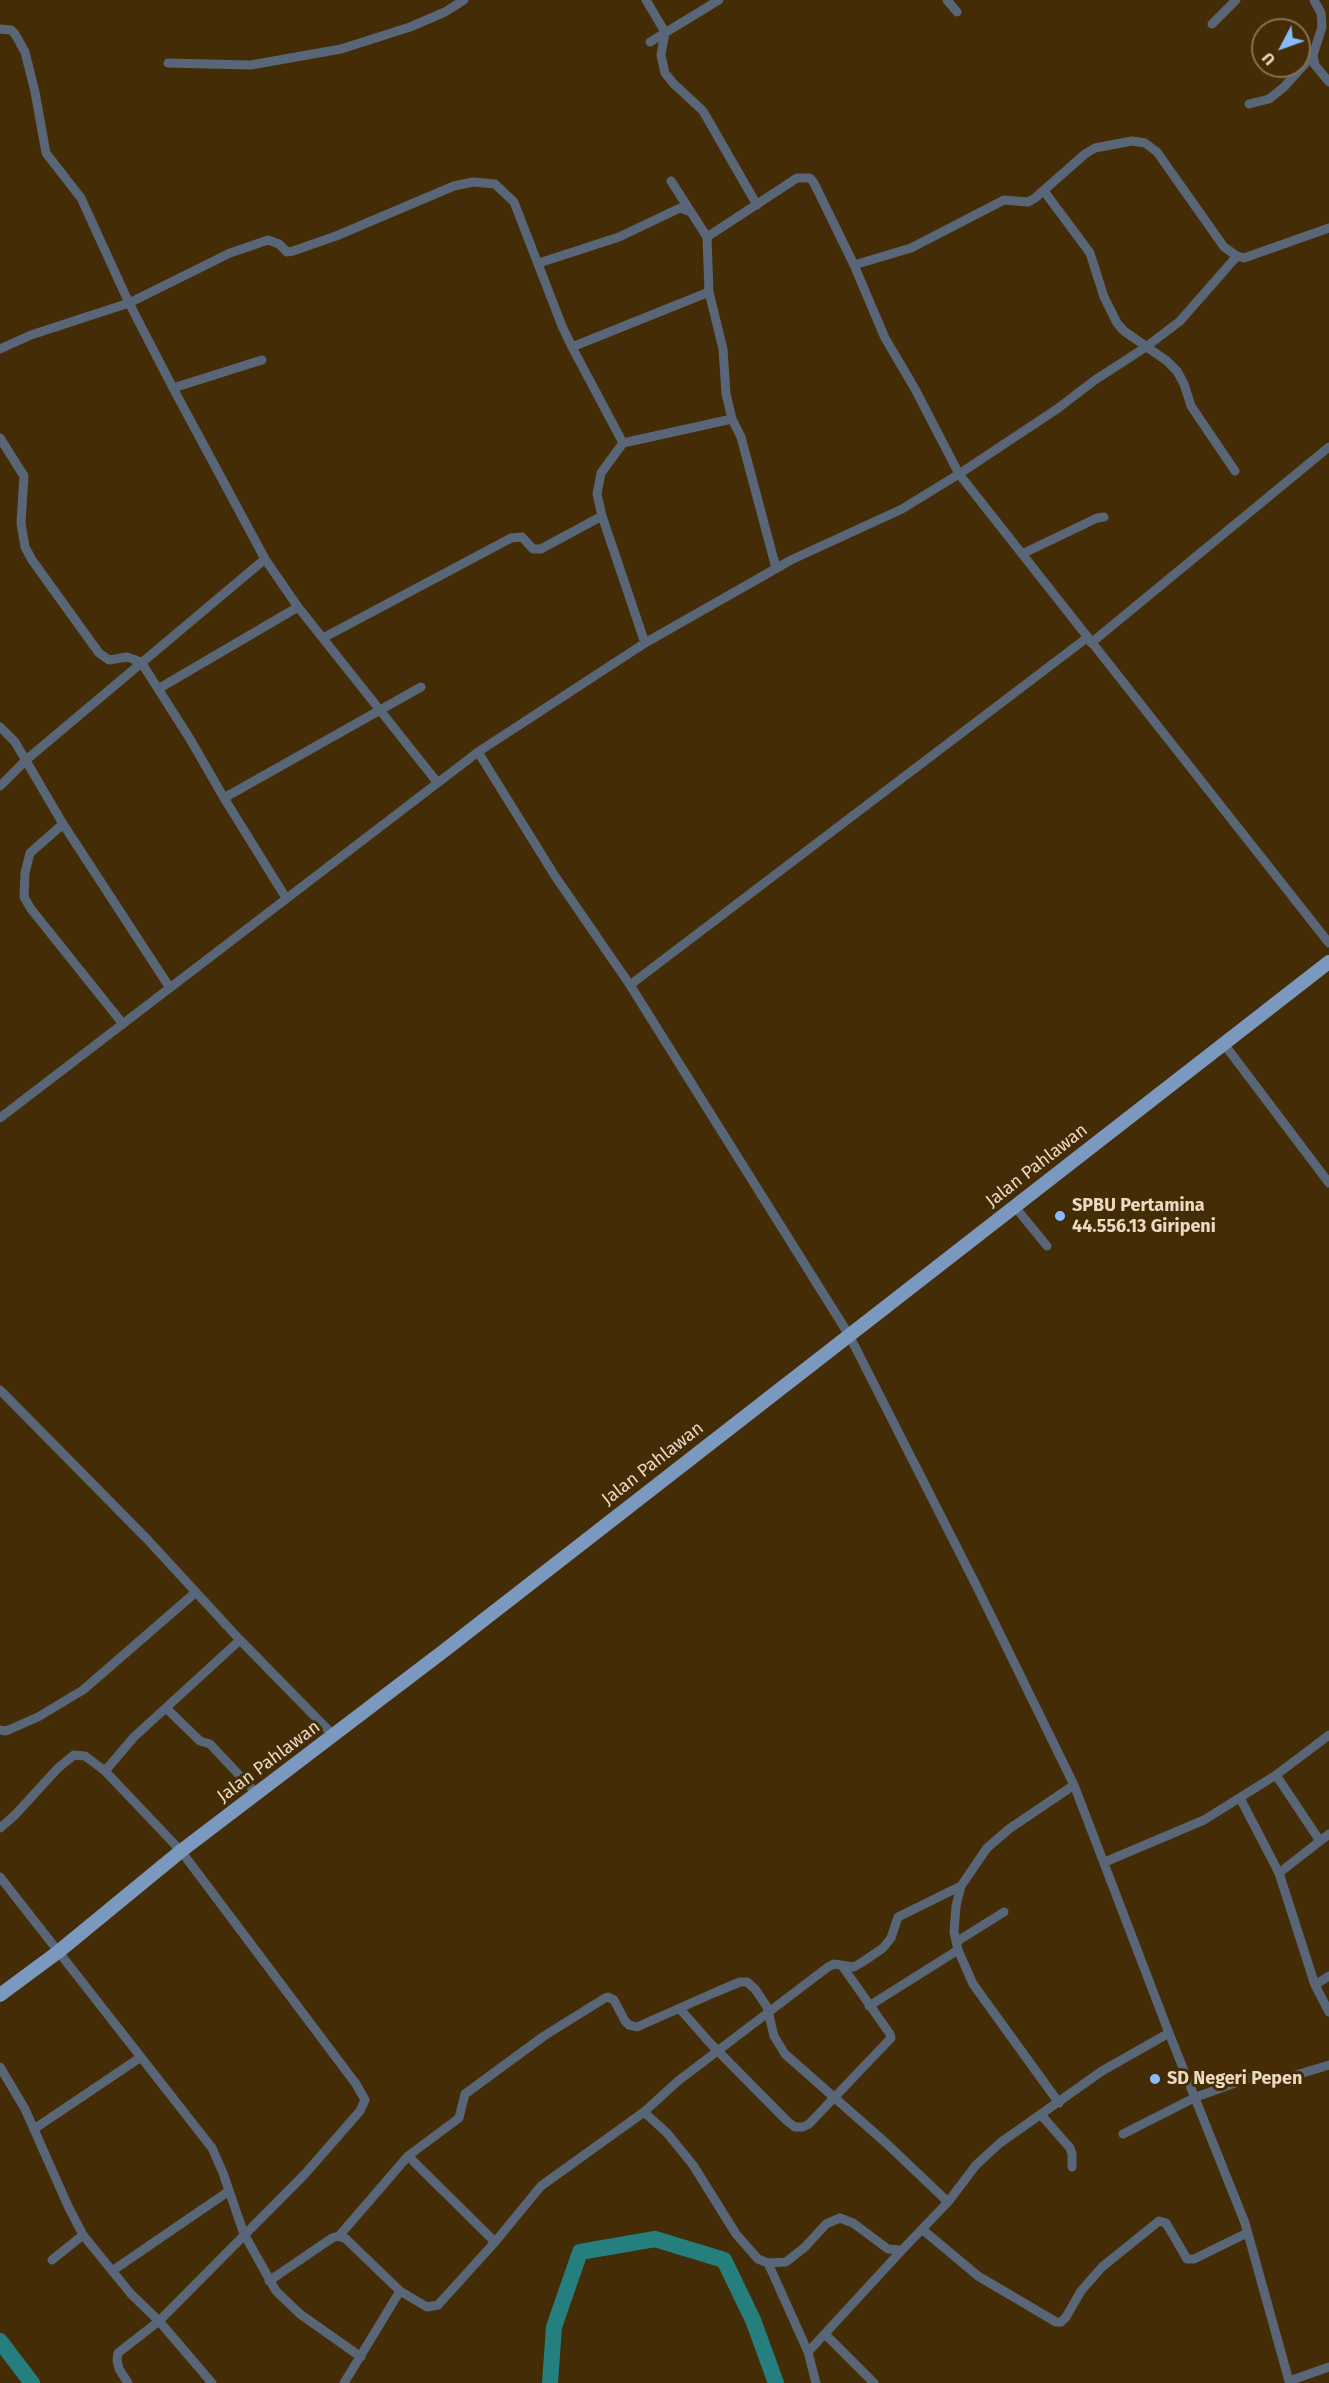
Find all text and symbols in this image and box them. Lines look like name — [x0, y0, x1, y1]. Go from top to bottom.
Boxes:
north arrow — [1251, 18, 1311, 78]
text: U — [1258, 49, 1279, 69]
street label: Jalan Pahlawan — [982, 1120, 1092, 1212]
place label: SPBU Pertamina 44.556.13 Giripeni — [1072, 1195, 1216, 1238]
marker: SPBU Pertamina 44.556.13 Giripeni — [1053, 1209, 1067, 1223]
street label: Jalan Pahlawan — [598, 1418, 708, 1510]
street label: Jalan Pahlawan — [213, 1716, 325, 1808]
place label: SD Negeri Pepen — [1167, 2068, 1302, 2090]
marker: SD Negeri Pepen — [1148, 2072, 1162, 2086]

